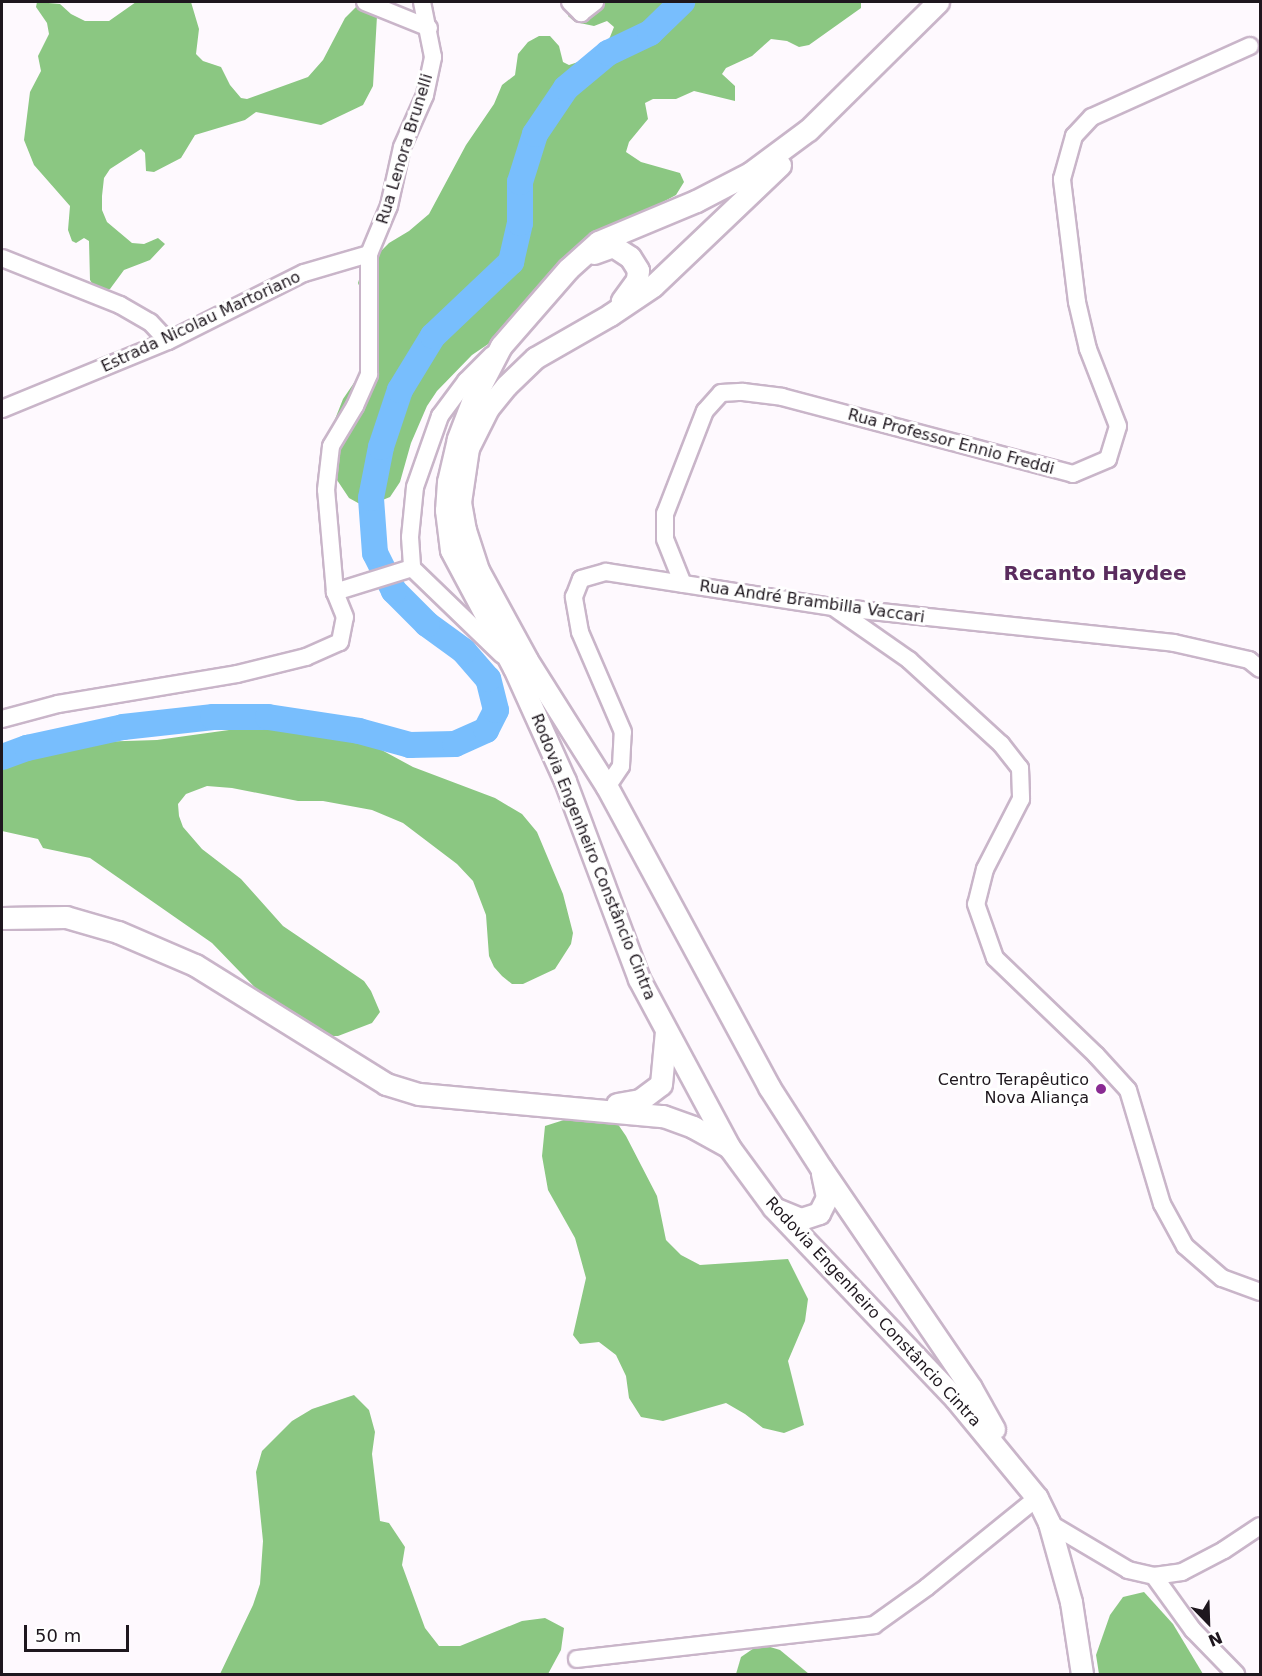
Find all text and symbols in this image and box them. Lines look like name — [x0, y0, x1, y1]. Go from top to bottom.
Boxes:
street label: Rua Lenora Brunelli — [373, 71, 437, 227]
street label: Estrada Nicolau Martoriano — [98, 267, 304, 377]
street label: Rua Professor Ennio Freddi — [846, 405, 1056, 479]
district label: Recanto Haydee — [1004, 561, 1186, 585]
street label: Rua André Brambilla Vaccari — [698, 577, 926, 627]
street label: Rodovia Engenheiro Constâncio Cintra — [527, 711, 659, 1003]
place label: Centro Terapêutico Nova Aliança — [938, 1070, 1089, 1108]
marker: Centro Terapêutico Nova Aliança — [1094, 1082, 1108, 1096]
street label: Rodovia Engenheiro Constâncio Cintra — [761, 1193, 985, 1431]
north arrow — [1178, 1592, 1238, 1652]
scale bar — [27, 1613, 132, 1651]
text: 50 m — [35, 1625, 81, 1646]
text: N — [1205, 1628, 1225, 1650]

